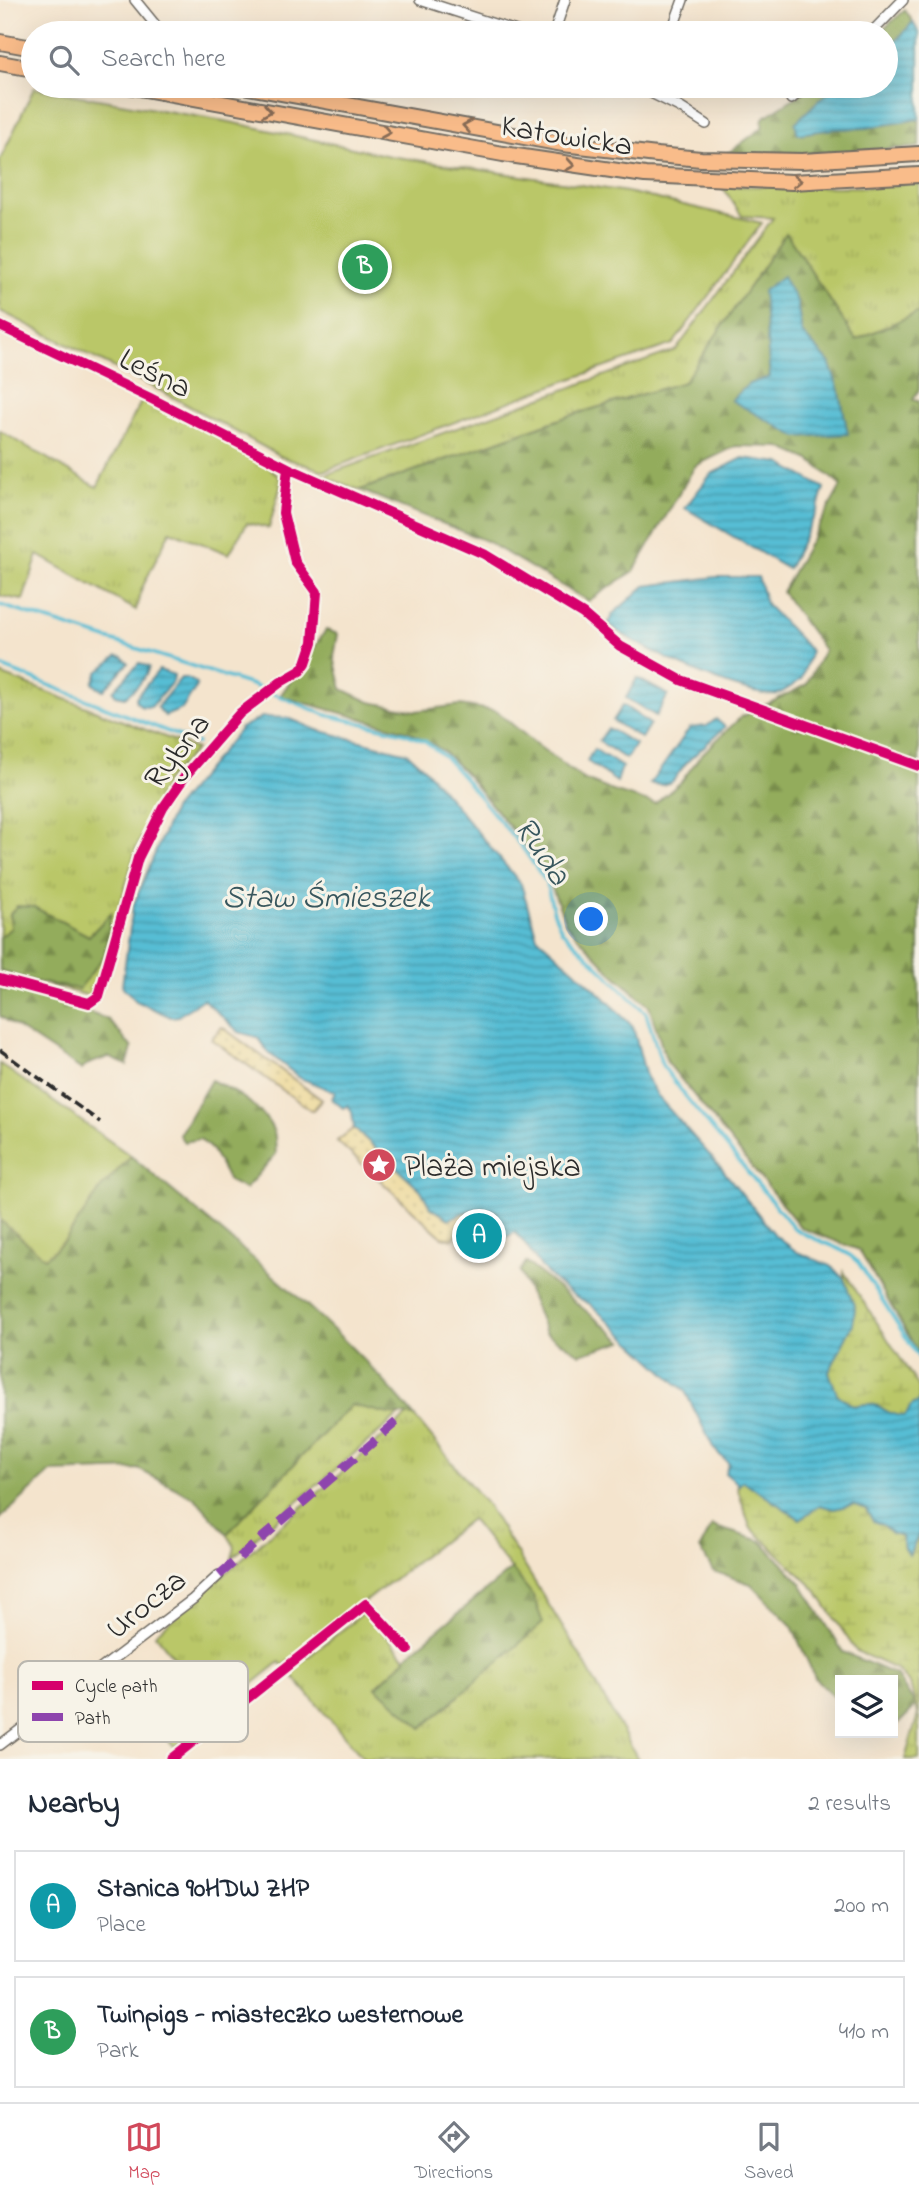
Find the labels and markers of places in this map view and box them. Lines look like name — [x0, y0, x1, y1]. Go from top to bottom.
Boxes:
pin: B — [342, 241, 388, 293]
place label: Plaża miejska — [404, 1145, 581, 1192]
place icon: Plaża miejska — [360, 1146, 398, 1184]
pin: A — [456, 1210, 502, 1262]

